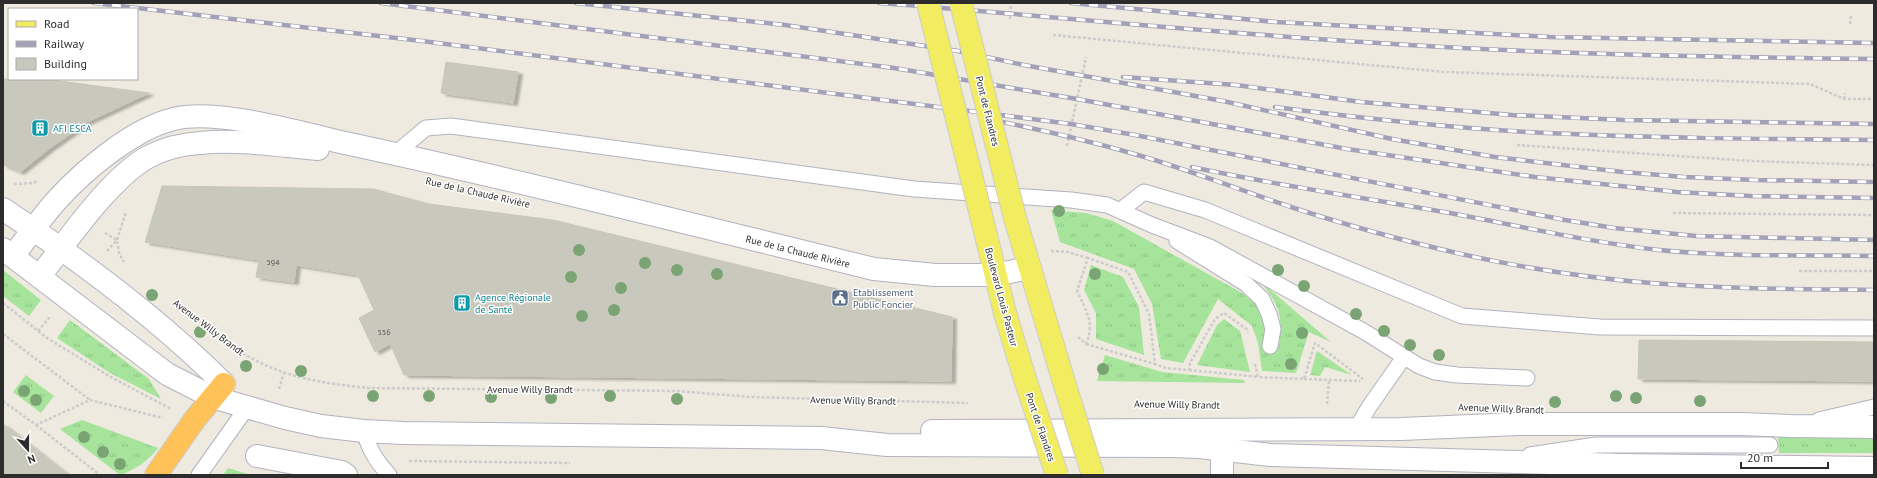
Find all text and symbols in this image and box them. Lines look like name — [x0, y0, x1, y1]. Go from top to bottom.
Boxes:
legend — [8, 8, 138, 80]
text: Road — [44, 16, 69, 31]
text: Railway — [44, 36, 84, 51]
text: Building — [44, 56, 87, 71]
street label: Pont de Flandres — [973, 75, 1003, 148]
building icon: AFI ESCA — [30, 118, 50, 138]
place label: AFI ESCA — [53, 122, 92, 135]
street label: Rue de la Chaude Rivière — [424, 174, 531, 211]
street label: Rue de la Chaude Rivière — [744, 232, 851, 271]
street label: Boulevard Louis Pasteur — [982, 246, 1021, 349]
house number: 594 — [266, 257, 280, 267]
place label: Etablissement Public Foncier — [853, 286, 914, 311]
public building icon: Etablissement Public Foncier — [830, 288, 850, 308]
place label: Agence Régionale de Santé — [475, 291, 551, 316]
building icon: Agence Régionale de Santé — [452, 293, 472, 313]
street label: Avenue Willy Brandt — [170, 296, 247, 359]
house number: 556 — [377, 327, 391, 337]
street label: Avenue Willy Brandt — [487, 383, 574, 396]
street label: Pont de Flandres — [1023, 391, 1058, 463]
street label: Avenue Willy Brandt — [810, 393, 897, 408]
street label: Avenue Willy Brandt — [1134, 397, 1221, 412]
street label: Avenue Willy Brandt — [1458, 401, 1545, 417]
north arrow — [8, 430, 48, 470]
scale bar — [1741, 444, 1828, 470]
text: 20 m — [1747, 450, 1773, 465]
text: N — [26, 452, 37, 467]

